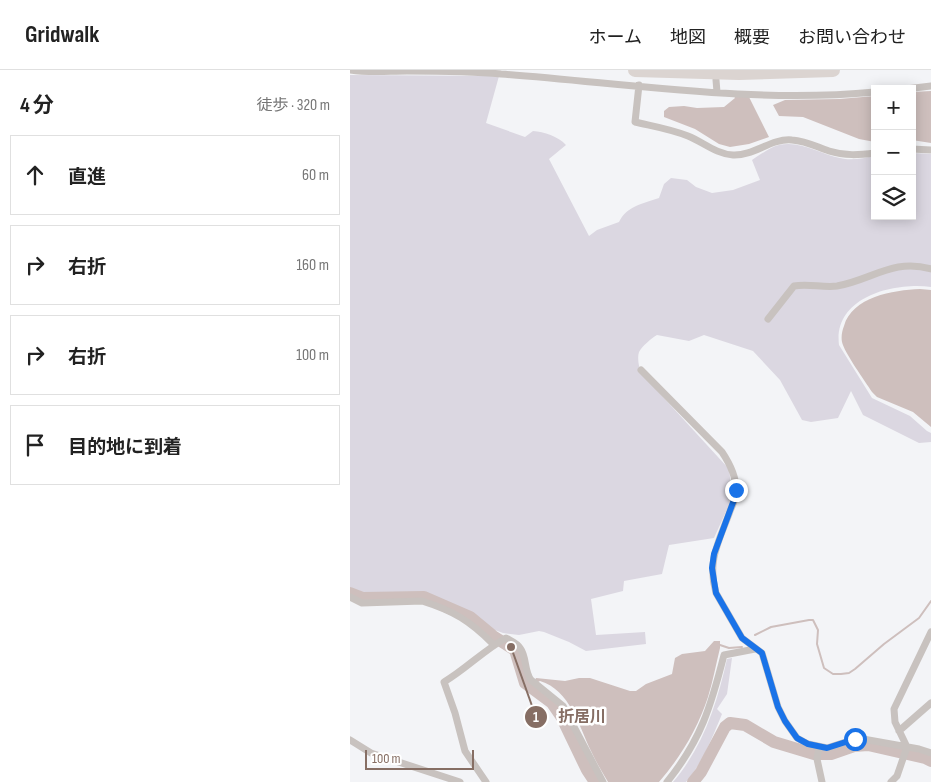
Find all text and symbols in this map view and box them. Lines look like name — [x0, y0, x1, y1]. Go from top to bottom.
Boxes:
text: Gridwalk — [25, 20, 99, 49]
text: ホーム — [589, 27, 642, 48]
text: 地図 — [670, 27, 706, 48]
text: 概要 — [734, 27, 770, 48]
text: お問い合わせ — [798, 27, 906, 48]
map controls — [871, 85, 916, 220]
button: + — [871, 85, 916, 130]
text: 4 分 — [20, 93, 54, 118]
text: 徒歩 · 320 m — [256, 96, 330, 115]
button: − — [871, 130, 916, 175]
icon: ahead — [21, 161, 49, 189]
text: 直進 — [68, 166, 106, 189]
text: 60 m — [302, 166, 329, 185]
button: layers — [871, 175, 916, 220]
icon: right — [21, 251, 49, 279]
text: 右折 — [68, 256, 106, 279]
text: 160 m — [296, 256, 329, 275]
icon: right — [21, 341, 49, 369]
text: 右折 — [68, 346, 106, 369]
text: 100 m — [296, 346, 329, 365]
icon: arrive — [21, 431, 49, 459]
text: 目的地に到着 — [68, 436, 182, 459]
route end — [725, 479, 748, 502]
callout: 折居川 — [523, 701, 616, 732]
text: 1 — [533, 708, 539, 727]
text: 折居川 — [558, 708, 606, 727]
route start — [844, 728, 867, 751]
scale bar — [365, 747, 474, 770]
text: 100 m — [372, 750, 401, 767]

